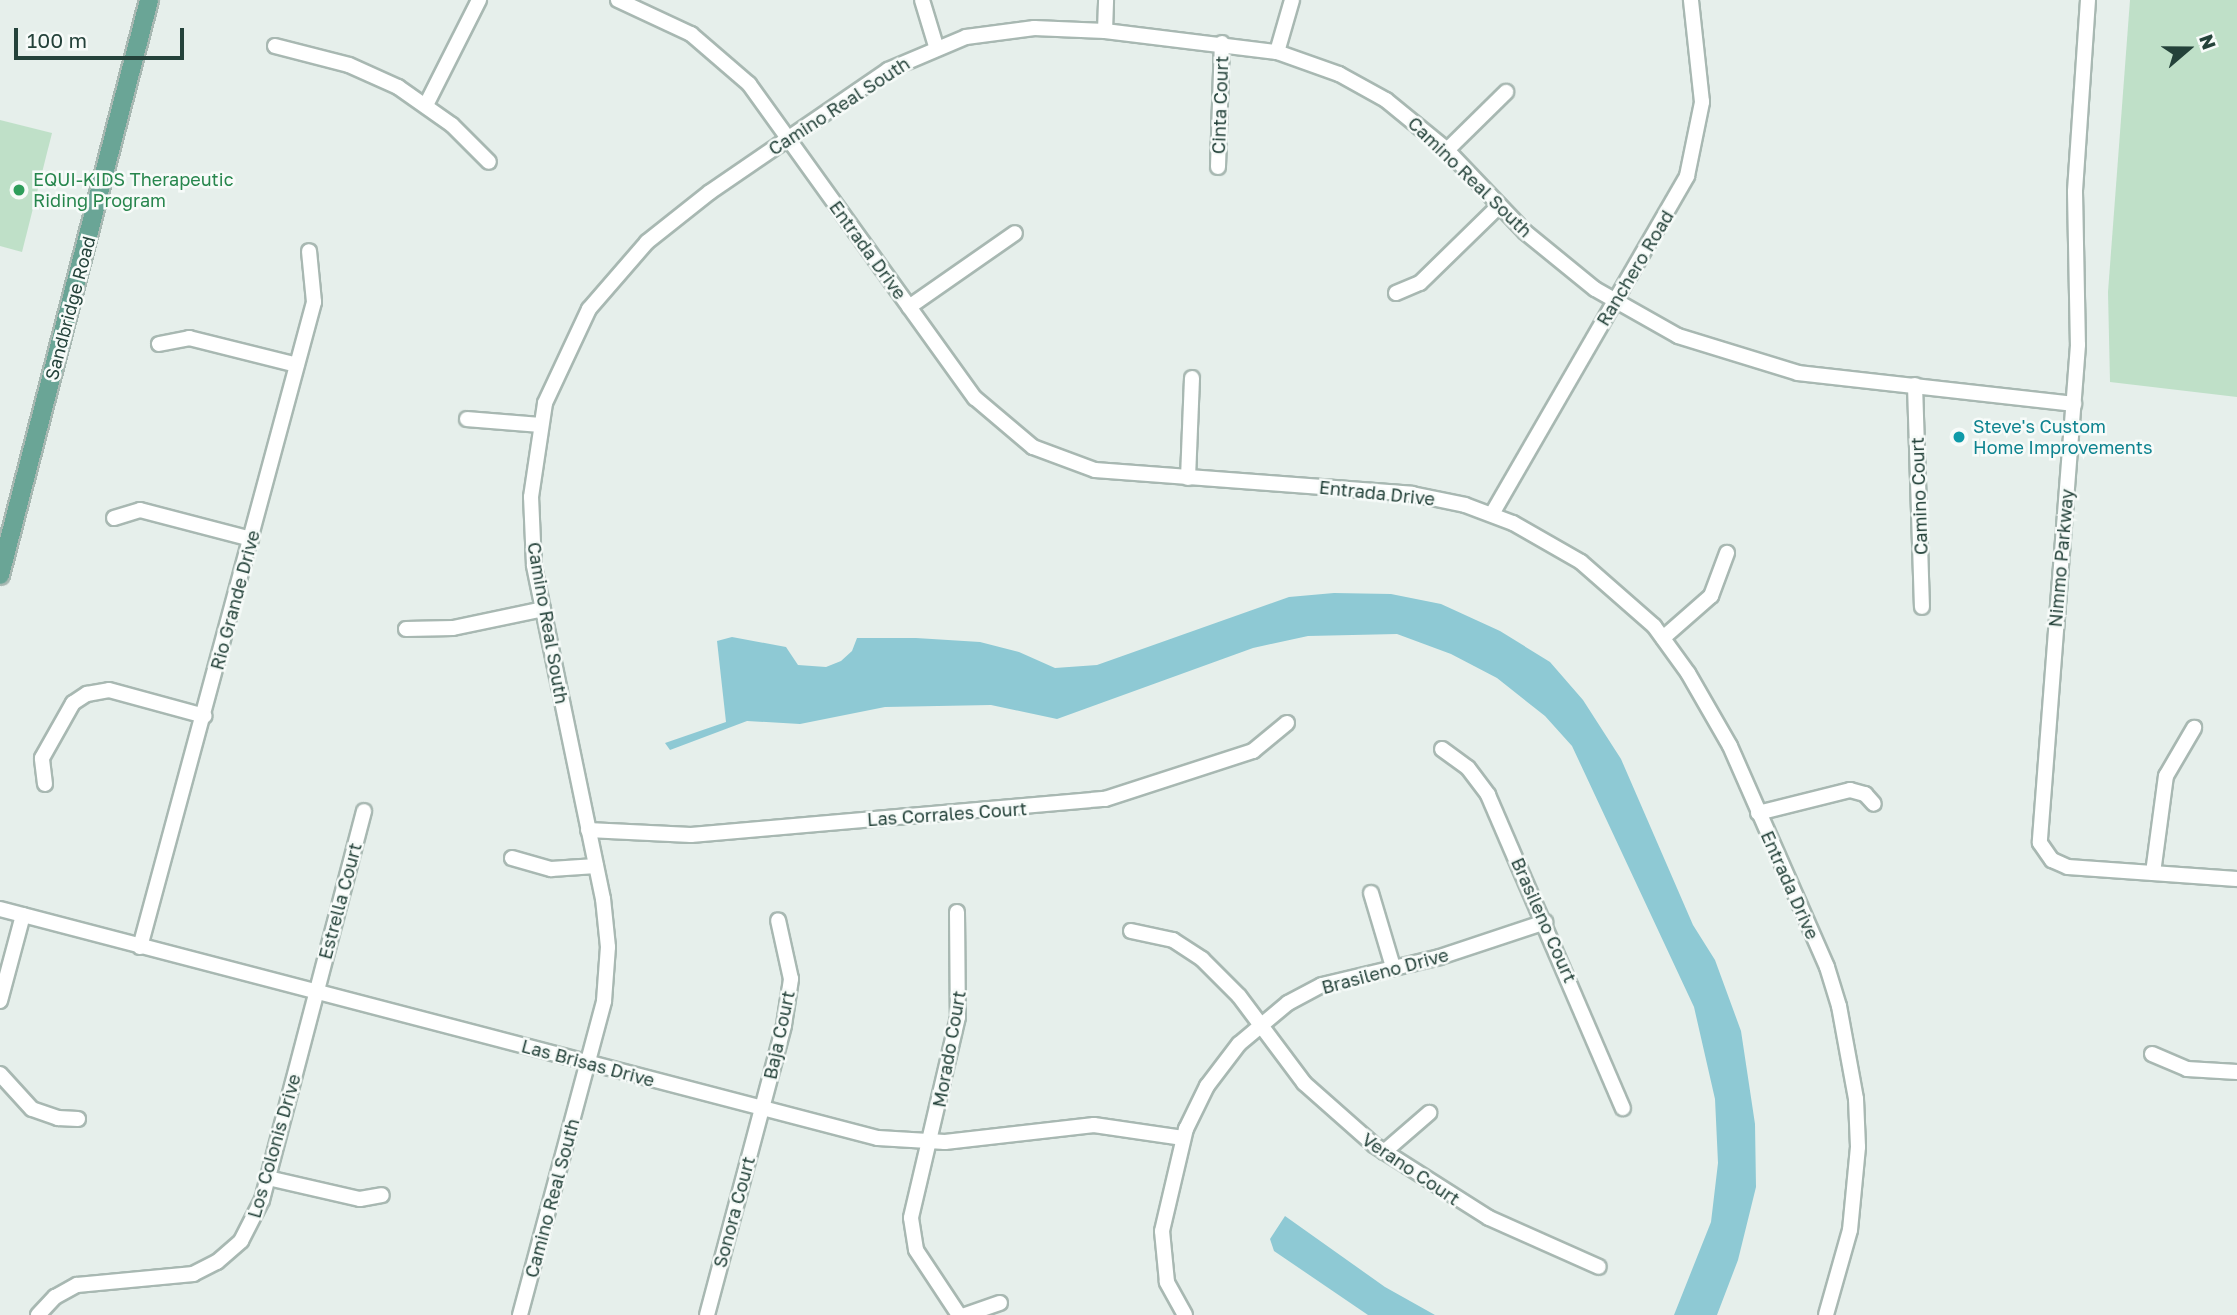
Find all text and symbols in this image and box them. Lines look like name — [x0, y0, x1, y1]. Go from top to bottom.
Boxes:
scale bar — [18, 14, 187, 58]
north arrow — [2153, 14, 2223, 84]
text: 100 m — [27, 27, 87, 53]
text: N — [2195, 31, 2221, 52]
street label: Camino Real South — [764, 52, 914, 160]
street label: Cinta Court — [1207, 55, 1233, 155]
street label: Camino Real South — [1404, 112, 1536, 242]
place label: EQUI-KIDS Therapeutic Riding Program — [33, 169, 233, 212]
marker: EQUI-KIDS Therapeutic Riding Program — [11, 182, 27, 198]
street label: Entrada Drive — [825, 197, 911, 303]
street label: Ranchero Road — [1592, 206, 1678, 330]
street label: Sandbridge Road — [40, 234, 100, 382]
place label: Steve's Custom Home Improvements — [1973, 416, 2152, 458]
marker: Steve's Custom Home Improvements — [1951, 429, 1967, 445]
street label: Camino Court — [1906, 437, 1932, 555]
street label: Entrada Drive — [1318, 476, 1436, 510]
street label: Nimmo Parkway — [2044, 488, 2078, 628]
street label: Rio Grande Drive — [206, 528, 264, 672]
street label: Camino Real South — [523, 540, 573, 706]
street label: Las Corrales Court — [866, 798, 1028, 830]
street label: Entrada Drive — [1756, 827, 1824, 943]
street label: Estrella Court — [314, 840, 366, 962]
street label: Brasileno Court — [1507, 854, 1581, 986]
street label: Brasileno Drive — [1319, 944, 1451, 998]
street label: Baja Court — [759, 989, 799, 1081]
street label: Morado Court — [928, 989, 970, 1109]
street label: Las Brisas Drive — [519, 1035, 657, 1091]
street label: Los Colonis Drive — [243, 1071, 305, 1221]
street label: Camino Real South — [520, 1116, 584, 1280]
street label: Verano Court — [1358, 1128, 1464, 1210]
street label: Sonora Court — [709, 1154, 759, 1270]

